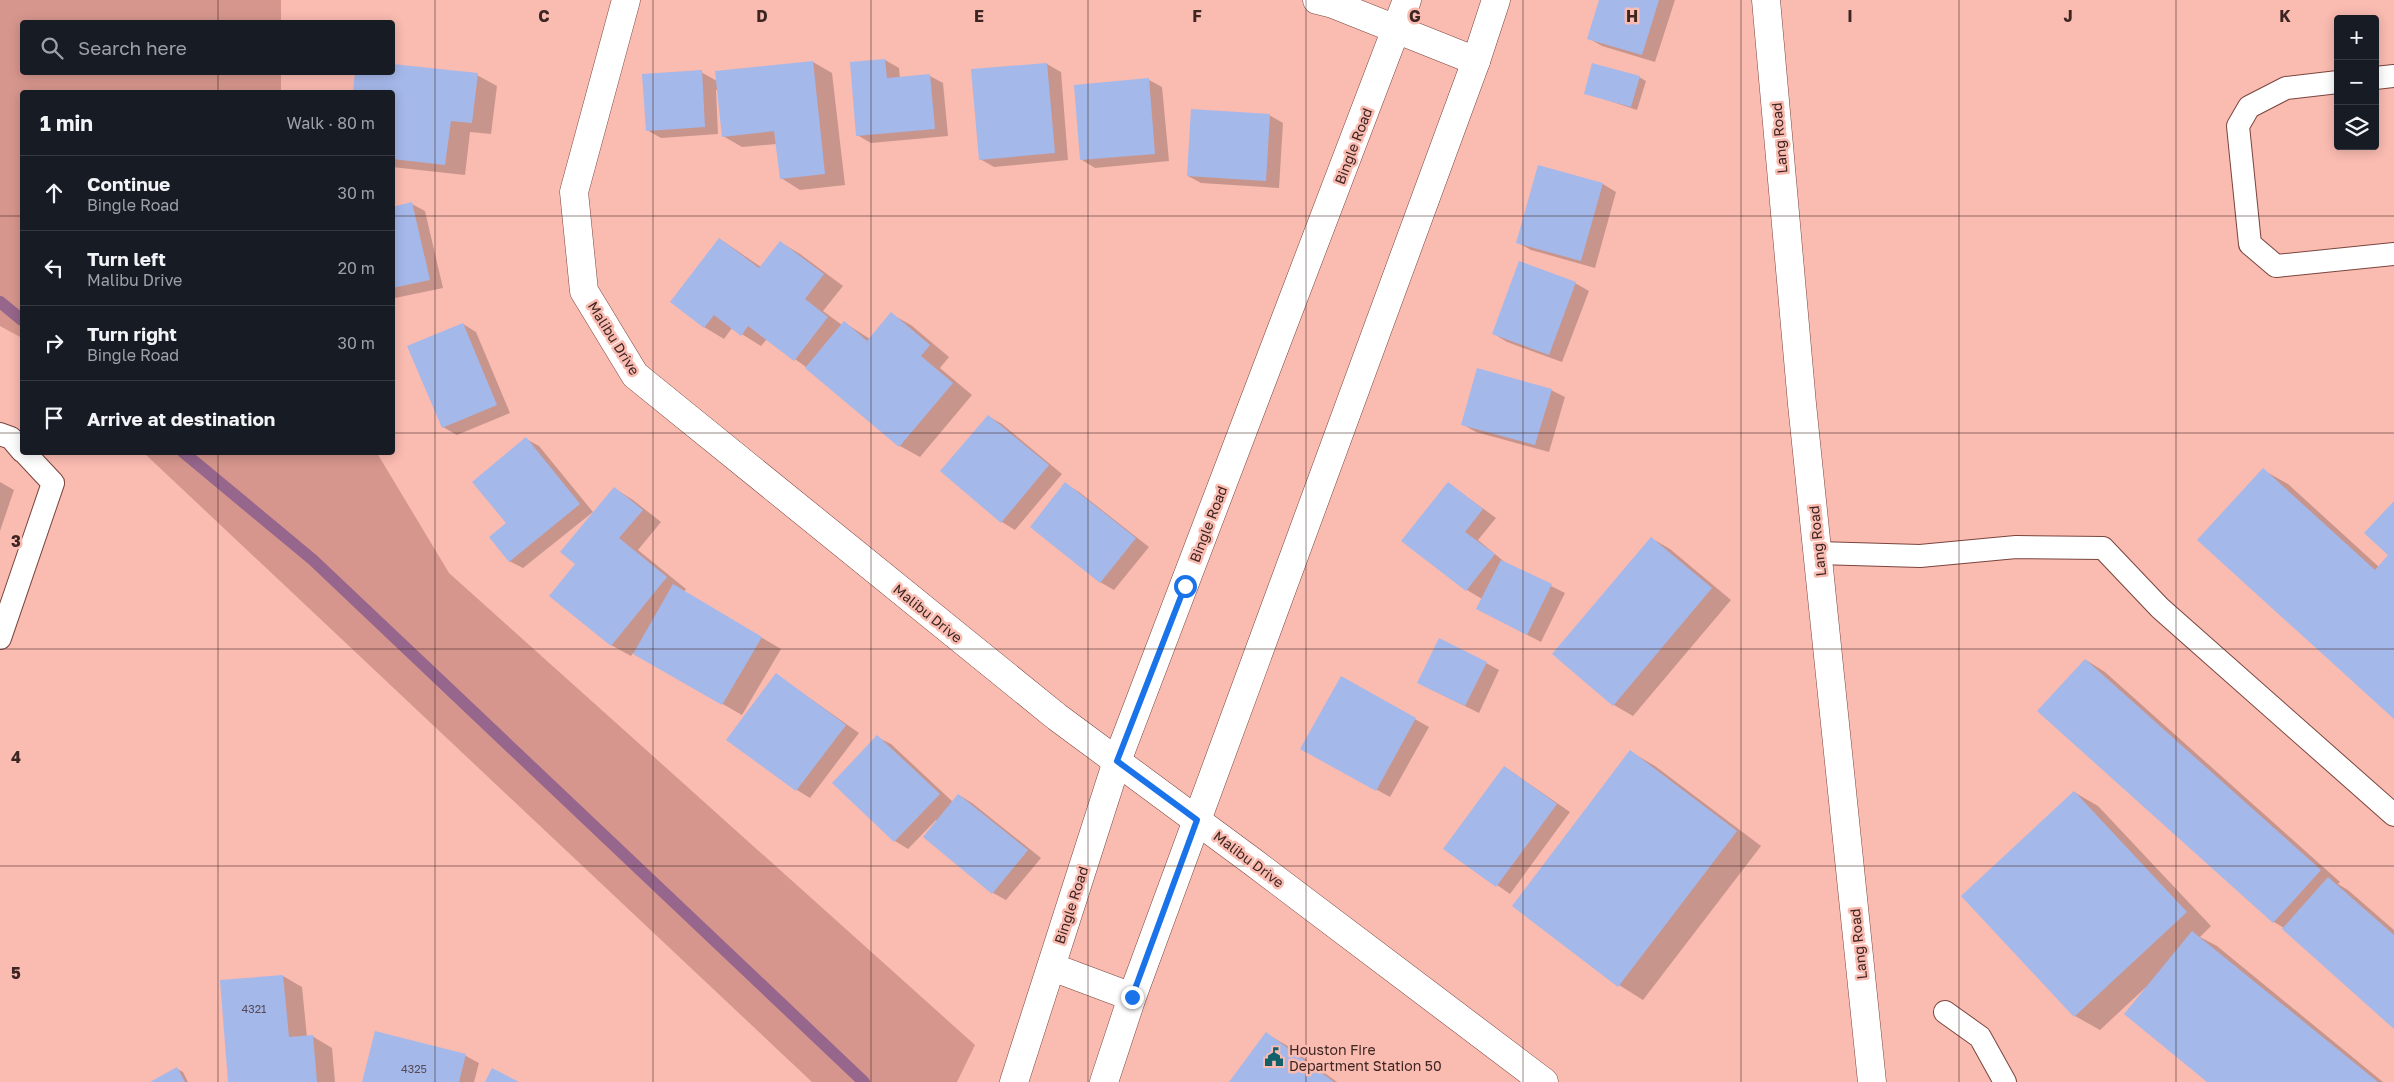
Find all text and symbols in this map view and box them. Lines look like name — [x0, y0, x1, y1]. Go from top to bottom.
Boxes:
text: C — [538, 6, 550, 26]
text: D — [756, 6, 768, 26]
text: E — [974, 6, 984, 26]
text: F — [1192, 6, 1202, 26]
text: G — [1409, 6, 1421, 26]
text: H — [1626, 6, 1638, 26]
text: I — [1847, 6, 1853, 26]
text: J — [2063, 6, 2073, 26]
text: K — [2279, 6, 2291, 26]
map controls — [2334, 15, 2379, 150]
button: + — [2334, 15, 2379, 60]
search box — [20, 20, 395, 75]
icon: search — [38, 34, 66, 62]
text: Search here — [78, 36, 187, 59]
button: − — [2334, 60, 2379, 105]
street label: Lang Road — [1767, 102, 1791, 174]
street label: Bingle Road — [1331, 105, 1375, 187]
button: layers — [2334, 105, 2379, 150]
text: 1 min — [40, 110, 93, 136]
text: Walk · 80 m — [286, 113, 375, 133]
text: Continue — [87, 172, 170, 195]
icon: ahead — [40, 179, 68, 207]
text: 30 m — [338, 183, 375, 203]
text: Bingle Road — [87, 195, 179, 215]
text: Turn left — [87, 247, 166, 270]
icon: left — [40, 254, 68, 282]
text: 20 m — [338, 258, 375, 278]
text: Malibu Drive — [87, 270, 182, 290]
street label: Malibu Drive — [585, 298, 643, 378]
text: Turn right — [87, 322, 177, 345]
icon: right — [40, 329, 68, 357]
text: 30 m — [338, 333, 375, 353]
text: Bingle Road — [87, 345, 179, 365]
icon: arrive — [40, 404, 68, 432]
text: Arrive at destination — [87, 407, 275, 430]
street label: Bingle Road — [1186, 483, 1230, 565]
street label: Lang Road — [1805, 505, 1829, 577]
text: 3 — [11, 531, 21, 551]
route start — [1174, 575, 1197, 598]
street label: Malibu Drive — [890, 580, 966, 646]
text: 4 — [11, 747, 21, 767]
street label: Malibu Drive — [1211, 827, 1287, 891]
street label: Bingle Road — [1050, 864, 1092, 946]
street label: Lang Road — [1846, 908, 1870, 980]
text: 5 — [11, 963, 21, 983]
route end — [1121, 986, 1144, 1009]
house number: 4321 — [242, 1002, 266, 1015]
place label: Houston Fire Department Station 50 — [1289, 1041, 1442, 1074]
public building icon: Houston Fire Department Station 50 — [1263, 1046, 1285, 1068]
house number: 4325 — [401, 1062, 427, 1075]

